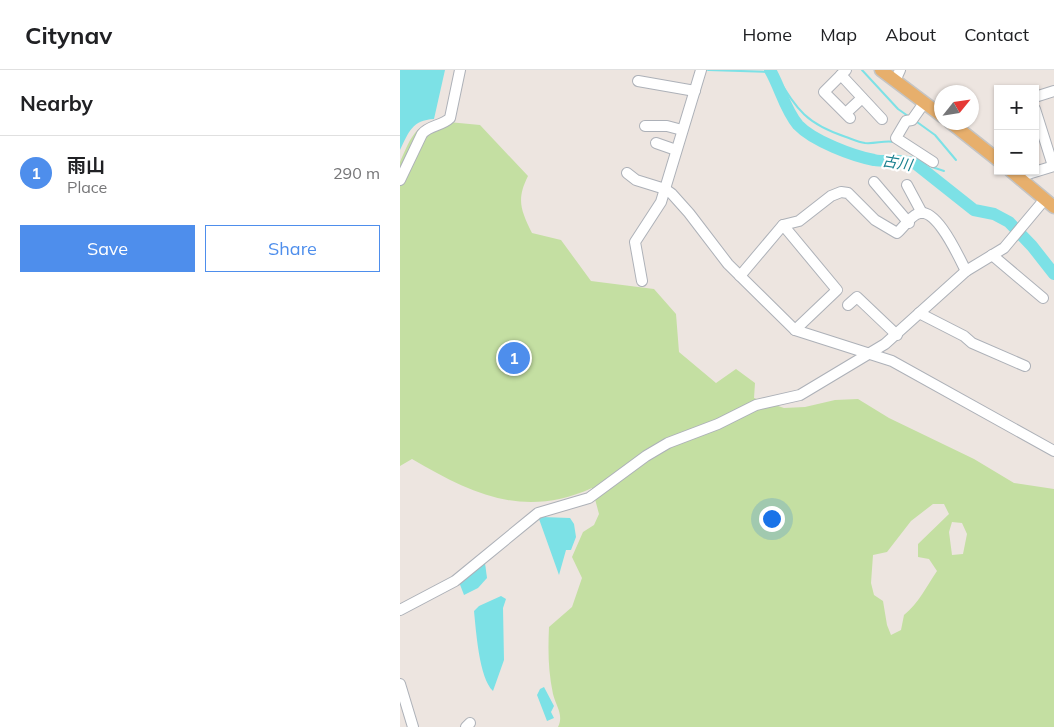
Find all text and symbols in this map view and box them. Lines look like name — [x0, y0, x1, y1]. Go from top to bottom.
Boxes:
text: Citynav — [25, 20, 112, 50]
text: Home — [742, 23, 792, 46]
text: Map — [820, 23, 857, 46]
text: About — [885, 23, 936, 46]
text: Contact — [964, 23, 1029, 46]
north arrow — [934, 85, 979, 130]
map controls — [994, 85, 1039, 175]
button: + — [994, 85, 1039, 130]
text: Nearby — [20, 90, 93, 116]
button: − — [994, 130, 1039, 175]
water label: 古川 — [881, 151, 915, 175]
text: 雨山 — [67, 153, 105, 177]
text: 1 — [31, 163, 41, 183]
text: 290 m — [333, 163, 380, 183]
text: Place — [67, 177, 107, 197]
button: Save — [20, 225, 195, 272]
button: Share — [205, 225, 380, 272]
pin: 1 — [498, 339, 530, 377]
your location — [759, 506, 785, 532]

